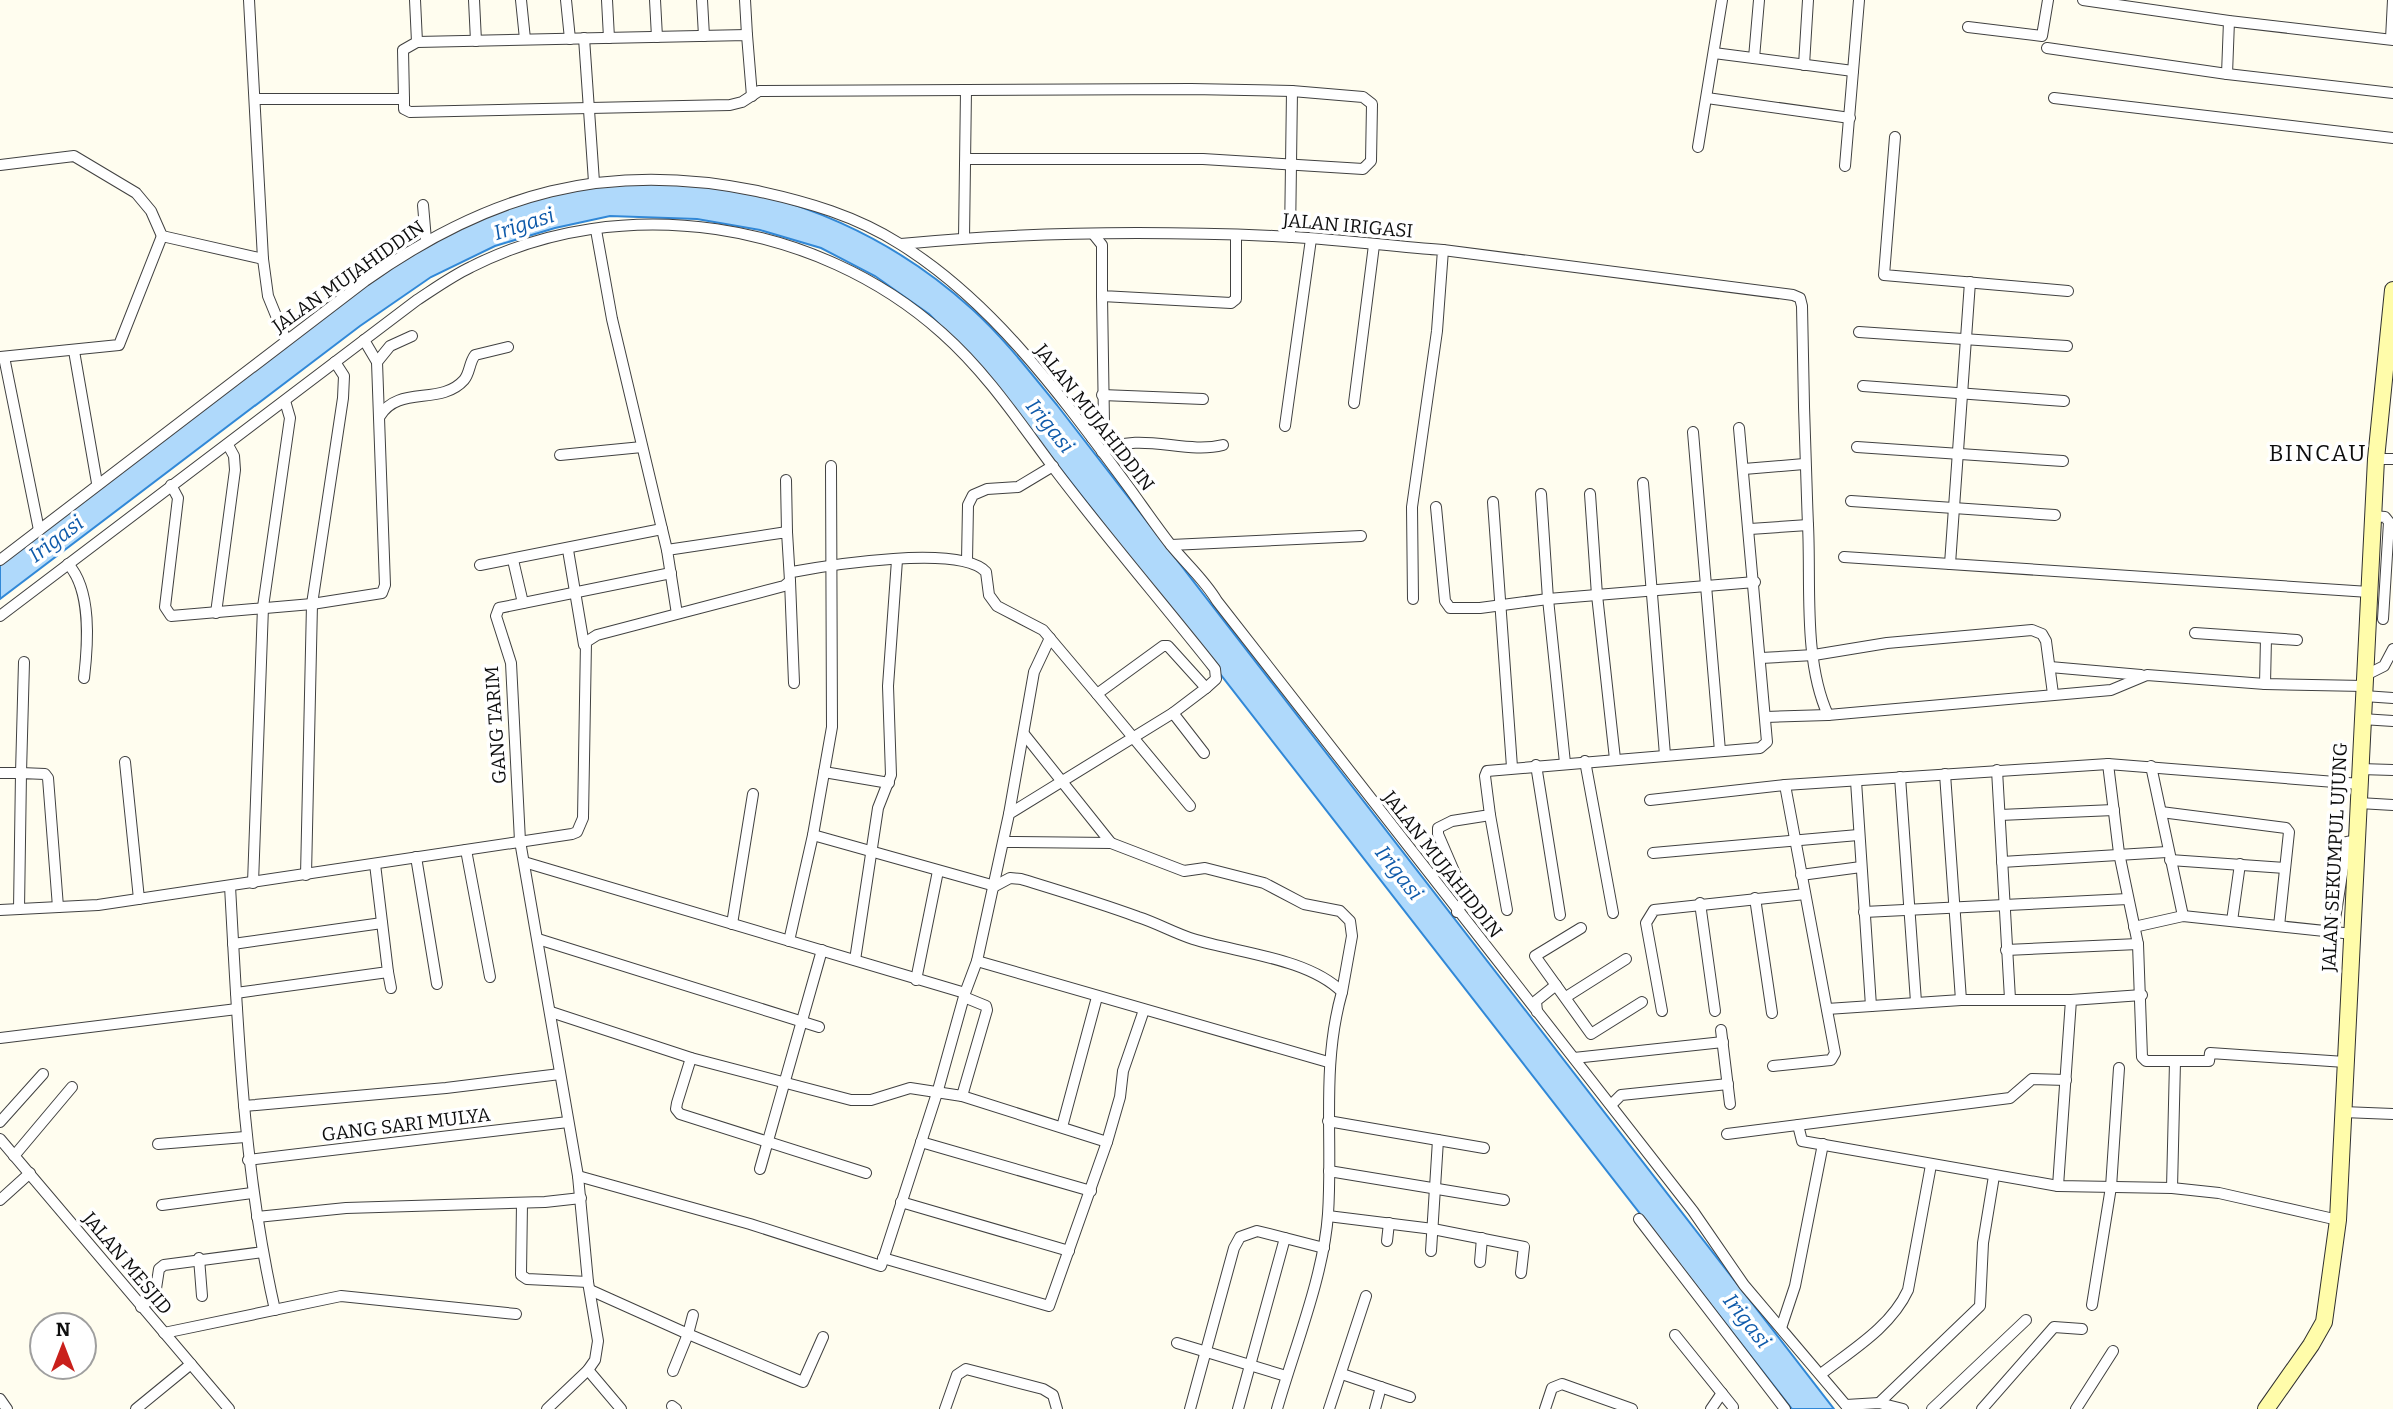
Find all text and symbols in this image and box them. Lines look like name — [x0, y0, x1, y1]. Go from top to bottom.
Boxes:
water label: Irigasi — [490, 202, 558, 246]
street label: JALAN IRIGASI — [1281, 208, 1414, 243]
street label: JALAN MUJAHIDDIN — [267, 215, 429, 338]
street label: JALAN MUJAHIDDIN — [1030, 339, 1159, 495]
water label: Irigasi — [1020, 394, 1080, 458]
district label: BINCAU — [2269, 439, 2367, 467]
water label: Irigasi — [23, 510, 89, 568]
street label: GANG TARIM — [480, 665, 511, 785]
street label: JALAN SEKUMPUL UJUNG — [2317, 742, 2352, 973]
street label: JALAN MUJAHIDDIN — [1378, 786, 1507, 942]
water label: Irigasi — [1370, 841, 1428, 905]
street label: GANG SARI MULYA — [320, 1103, 492, 1146]
street label: JALAN MESJID — [77, 1207, 177, 1319]
water label: Irigasi — [1718, 1289, 1776, 1353]
north arrow — [28, 1311, 98, 1381]
text: N — [56, 1318, 71, 1341]

